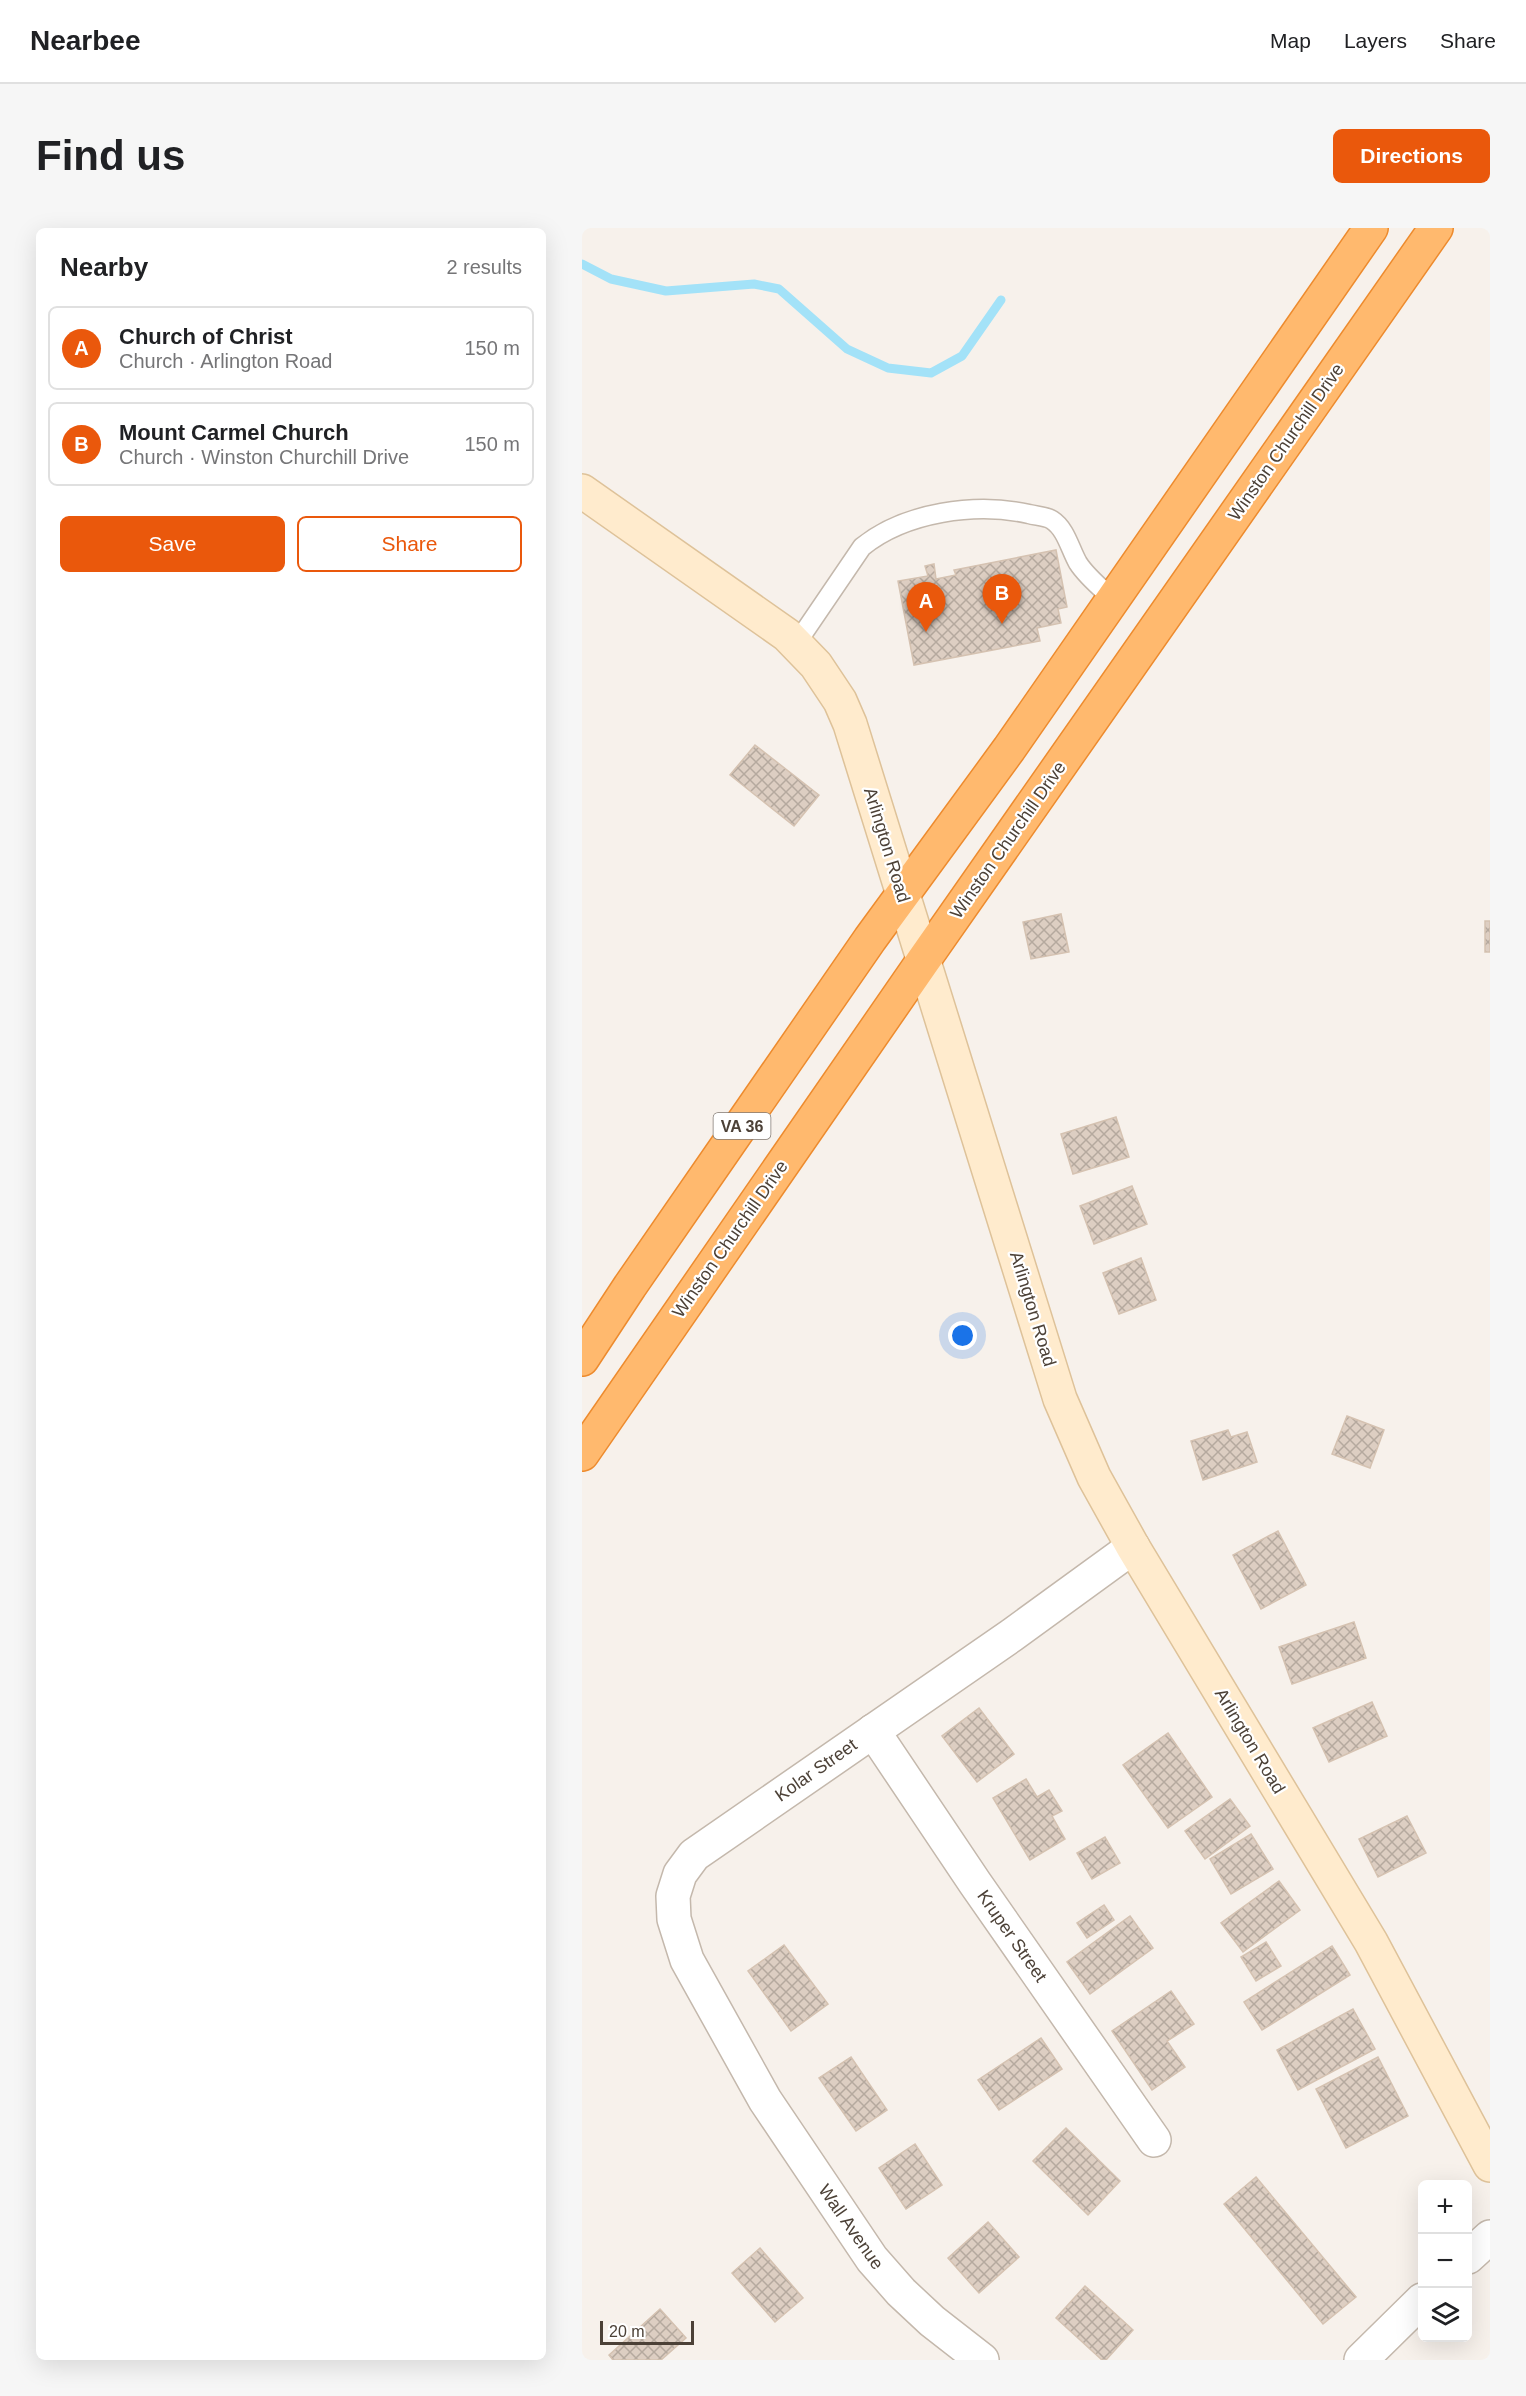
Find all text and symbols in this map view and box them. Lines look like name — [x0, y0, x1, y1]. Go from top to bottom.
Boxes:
text: Nearbee — [30, 25, 141, 56]
text: Map — [1270, 29, 1311, 52]
text: Layers — [1344, 29, 1407, 52]
text: Share — [1440, 29, 1496, 52]
button: Directions — [1333, 129, 1490, 183]
text: Find us — [36, 132, 185, 179]
text: Nearby — [60, 252, 148, 282]
text: 2 results — [446, 256, 522, 278]
text: Church of Christ — [119, 324, 293, 349]
text: A — [74, 337, 89, 359]
text: 150 m — [464, 337, 520, 359]
text: Church · Arlington Road — [119, 350, 332, 372]
street label: Winston Churchill Drive — [1224, 360, 1348, 524]
text: Mount Carmel Church — [119, 420, 349, 445]
text: B — [74, 433, 89, 455]
text: 150 m — [464, 433, 520, 455]
text: Church · Winston Churchill Drive — [119, 446, 409, 468]
button: Save — [60, 516, 285, 572]
button: Share — [297, 516, 522, 572]
pin: B — [982, 574, 1022, 624]
pin: A — [906, 582, 946, 632]
street label: Winston Churchill Drive — [946, 758, 1070, 922]
street label: Arlington Road — [860, 785, 914, 905]
road number: VA 36 — [714, 1113, 770, 1139]
street label: Winston Churchill Drive — [668, 1157, 792, 1321]
street label: Arlington Road — [1006, 1249, 1060, 1369]
your location — [948, 1321, 977, 1350]
street label: Arlington Road — [1211, 1685, 1289, 1797]
street label: Kolar Street — [771, 1735, 861, 1805]
street label: Kruper Street — [973, 1886, 1051, 1986]
map controls — [1418, 2180, 1472, 2342]
button: + — [1418, 2180, 1472, 2234]
street label: Wall Avenue — [814, 2181, 888, 2273]
button: − — [1418, 2234, 1472, 2288]
button: layers — [1418, 2288, 1472, 2342]
scale bar — [600, 2318, 694, 2346]
text: 20 m — [609, 2323, 645, 2340]

